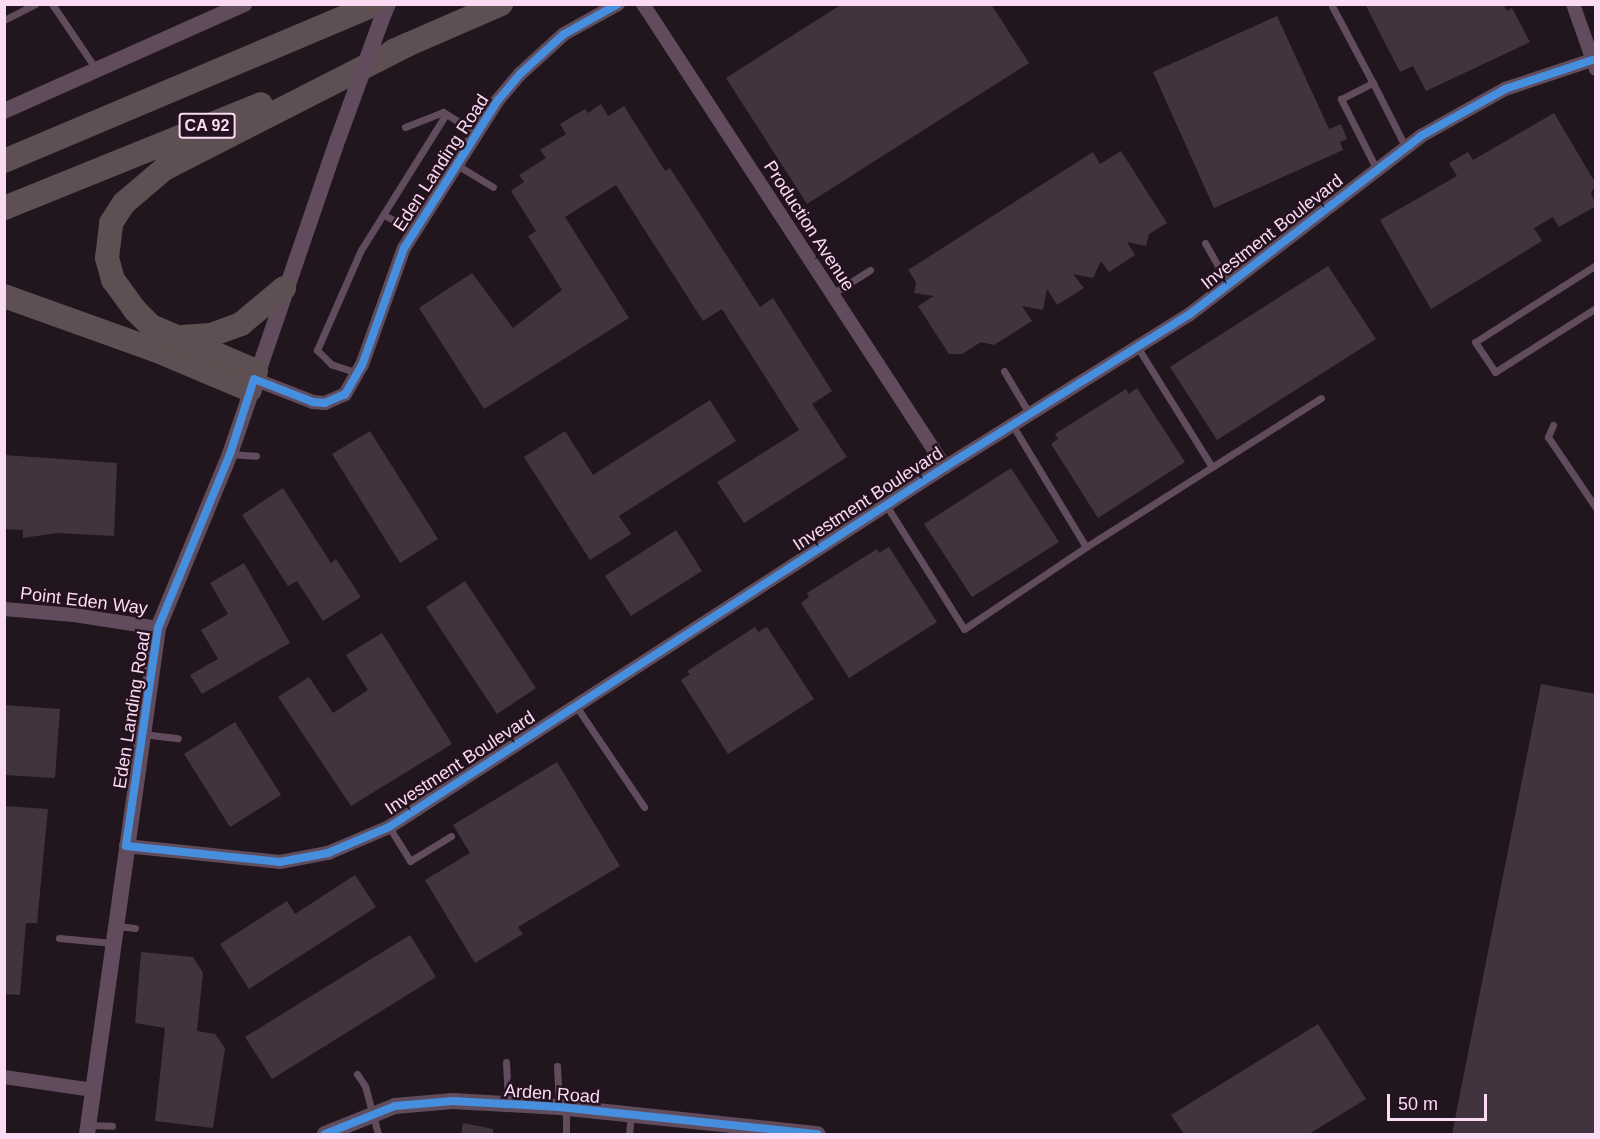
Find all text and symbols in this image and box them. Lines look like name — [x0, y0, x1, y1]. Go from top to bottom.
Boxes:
street label: Eden Landing Road — [389, 90, 493, 236]
road number: CA 92 — [177, 113, 237, 139]
street label: Production Avenue — [759, 156, 859, 296]
street label: Investment Boulevard — [1197, 170, 1347, 294]
street label: Investment Boulevard — [789, 443, 947, 555]
street label: Point Eden Way — [19, 582, 149, 620]
street label: Eden Landing Road — [109, 630, 155, 790]
street label: Investment Boulevard — [381, 707, 539, 819]
street label: Arden Road — [503, 1080, 601, 1108]
scale bar — [1390, 1082, 1490, 1120]
text: 50 m — [1398, 1094, 1438, 1114]

